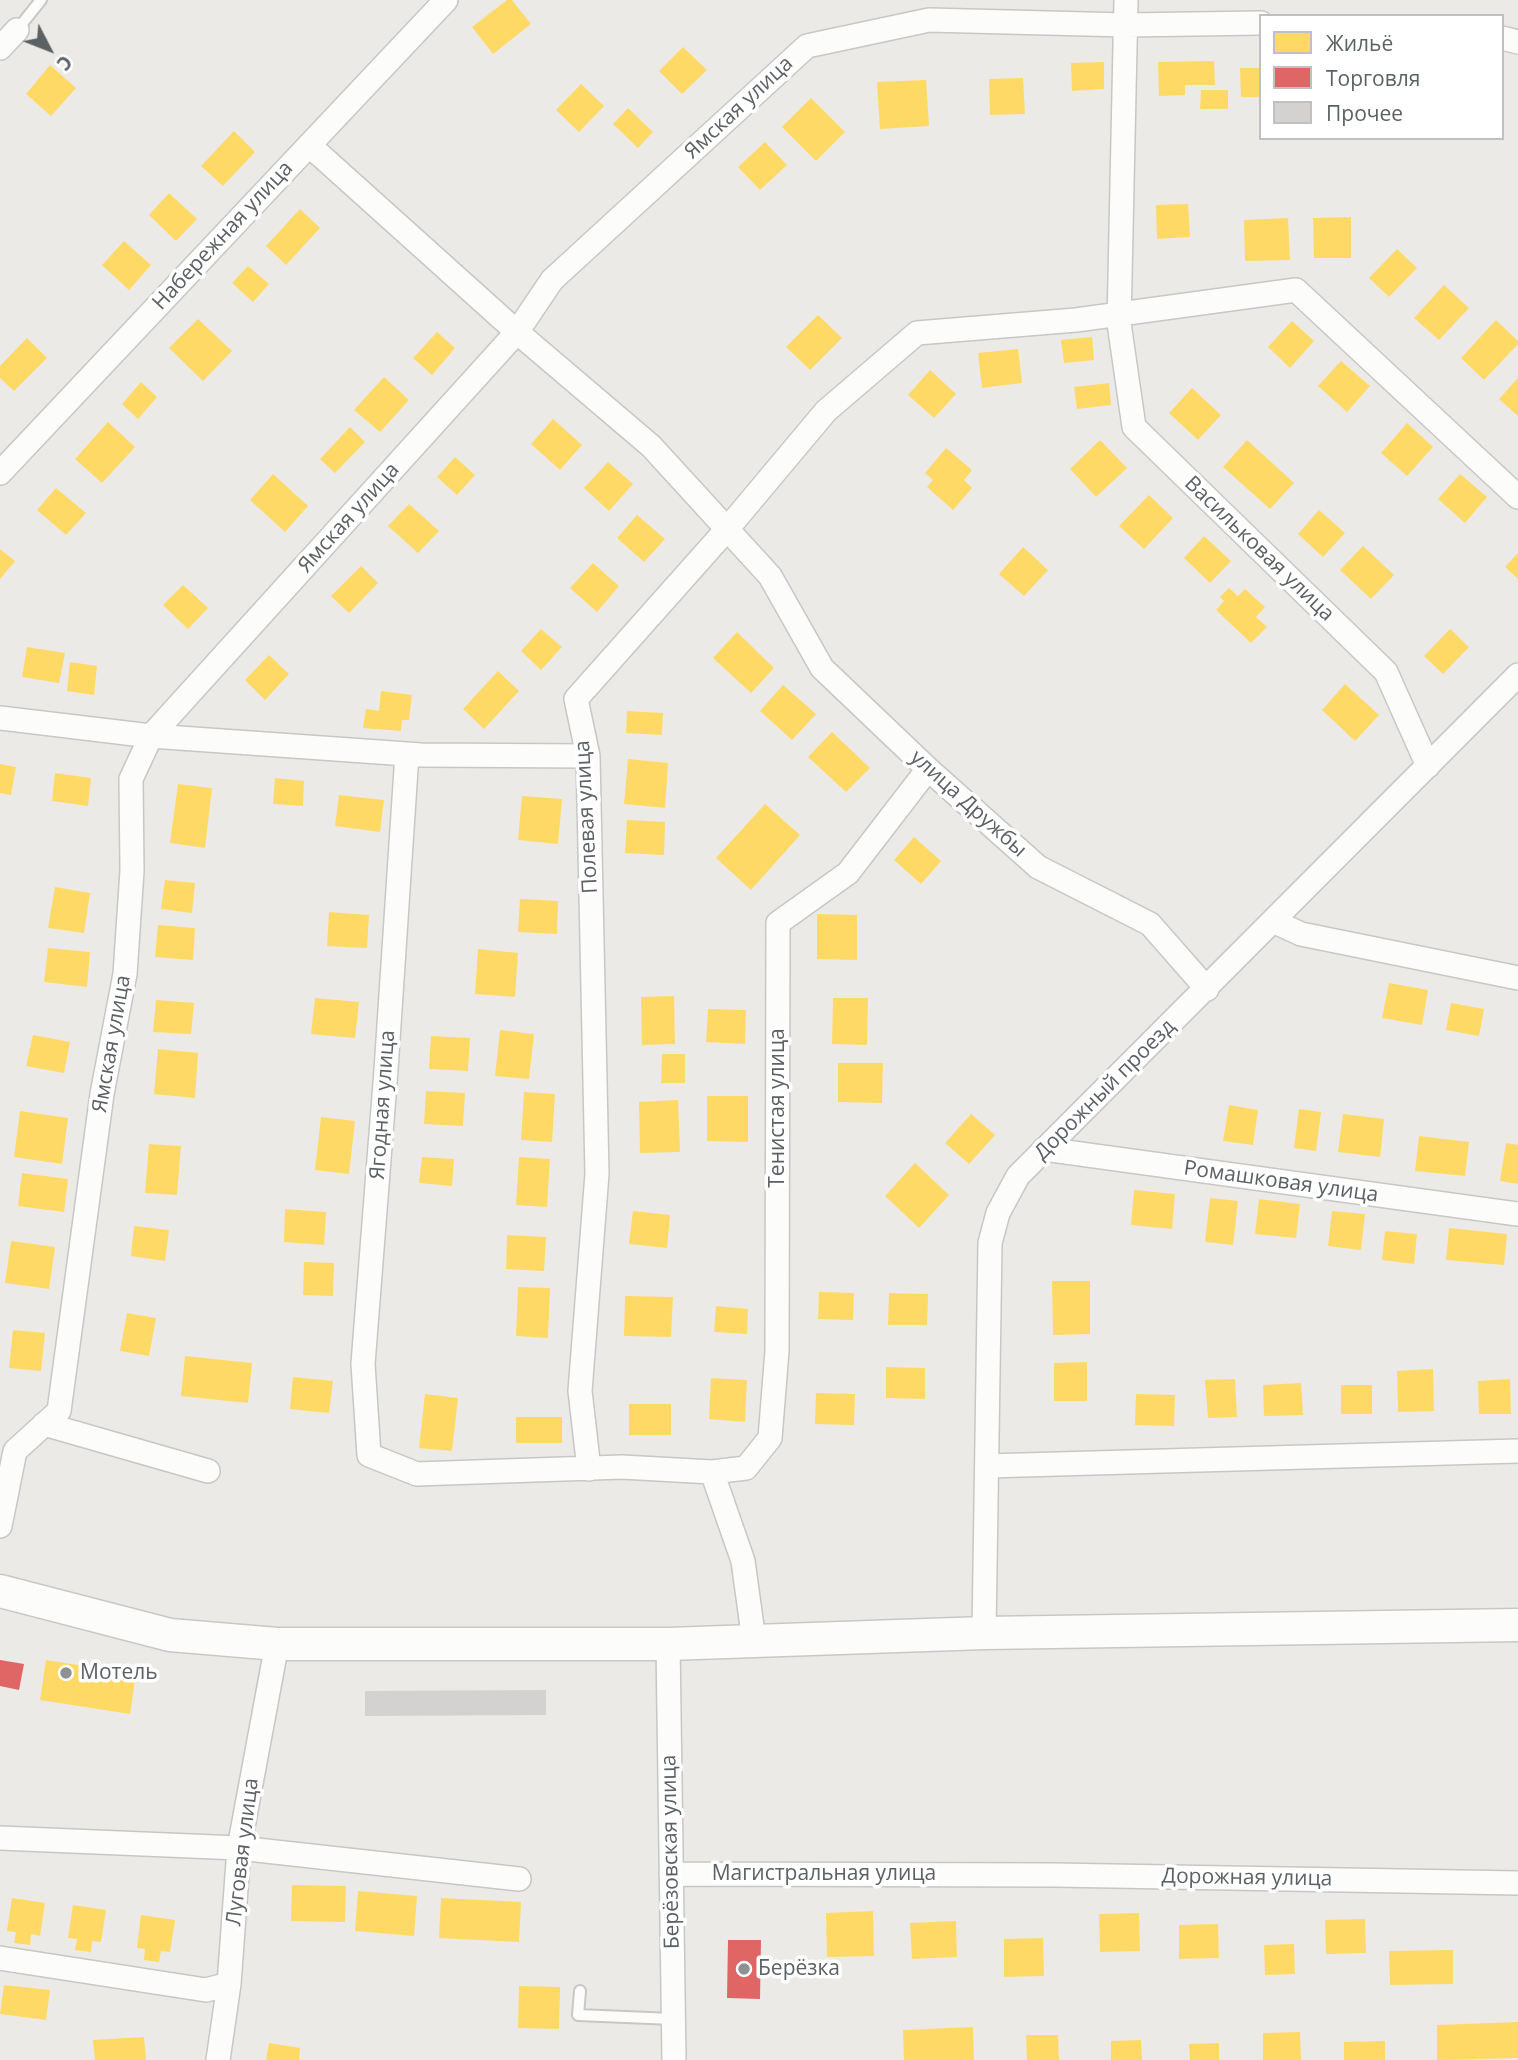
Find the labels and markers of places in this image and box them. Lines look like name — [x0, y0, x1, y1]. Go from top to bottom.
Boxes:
place label: Мотель — [80, 1660, 158, 1686]
marker: Мотель — [58, 1665, 74, 1681]
place label: Берёзка — [758, 1956, 840, 1982]
marker: Берёзка — [736, 1961, 752, 1977]

